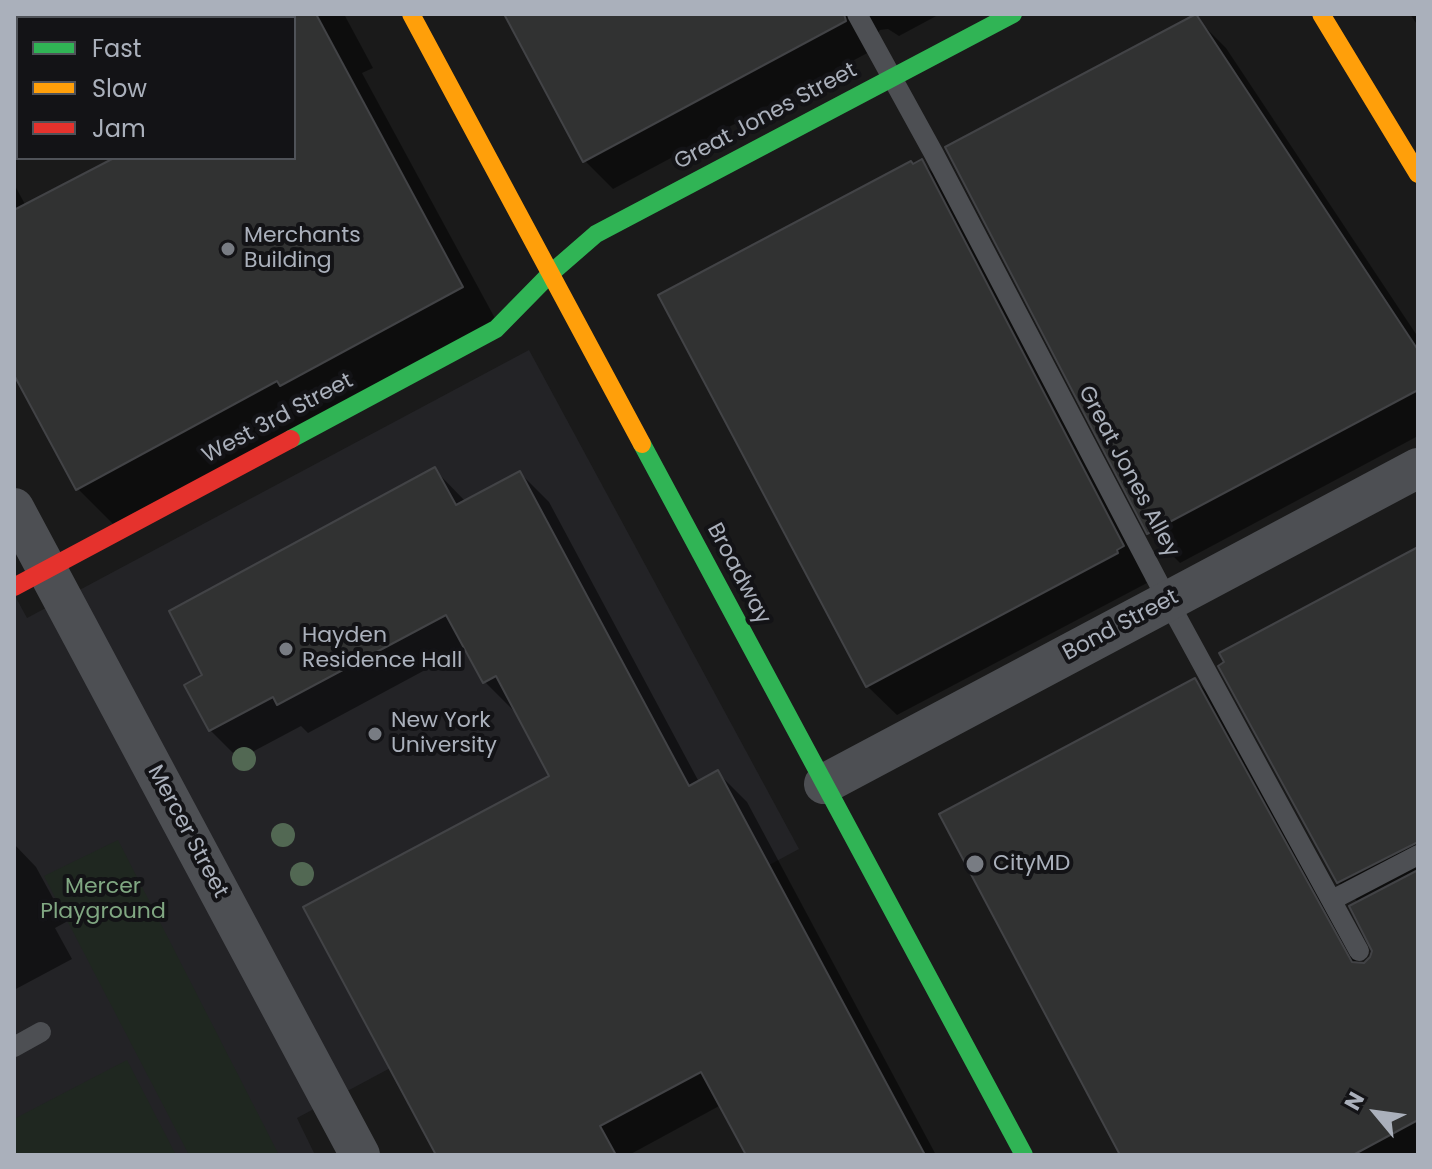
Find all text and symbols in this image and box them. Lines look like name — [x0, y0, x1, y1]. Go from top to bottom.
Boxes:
legend — [16, 16, 296, 160]
text: Fast — [92, 32, 142, 65]
street label: Great Jones Street — [670, 58, 862, 176]
text: Slow — [92, 72, 147, 105]
text: Jam — [92, 112, 146, 145]
place label: Merchants Building — [244, 223, 361, 274]
marker: Merchants Building — [219, 240, 237, 258]
street label: West 3rd Street — [198, 368, 358, 470]
street label: Great Jones Alley — [1072, 382, 1184, 562]
street label: Broadway — [700, 519, 776, 629]
street label: Bond Street — [1059, 585, 1183, 667]
place label: Hayden Residence Hall — [302, 623, 462, 674]
marker: Hayden Residence Hall — [277, 640, 295, 658]
place label: New York University — [391, 708, 497, 760]
marker: New York University — [366, 725, 384, 743]
street label: Mercer Street — [141, 761, 233, 903]
place label: CityMD — [993, 851, 1070, 877]
marker: CityMD — [964, 853, 986, 875]
park label: Mercer Playground — [40, 874, 166, 926]
north arrow — [1336, 1073, 1416, 1153]
text: N — [1337, 1086, 1372, 1116]

